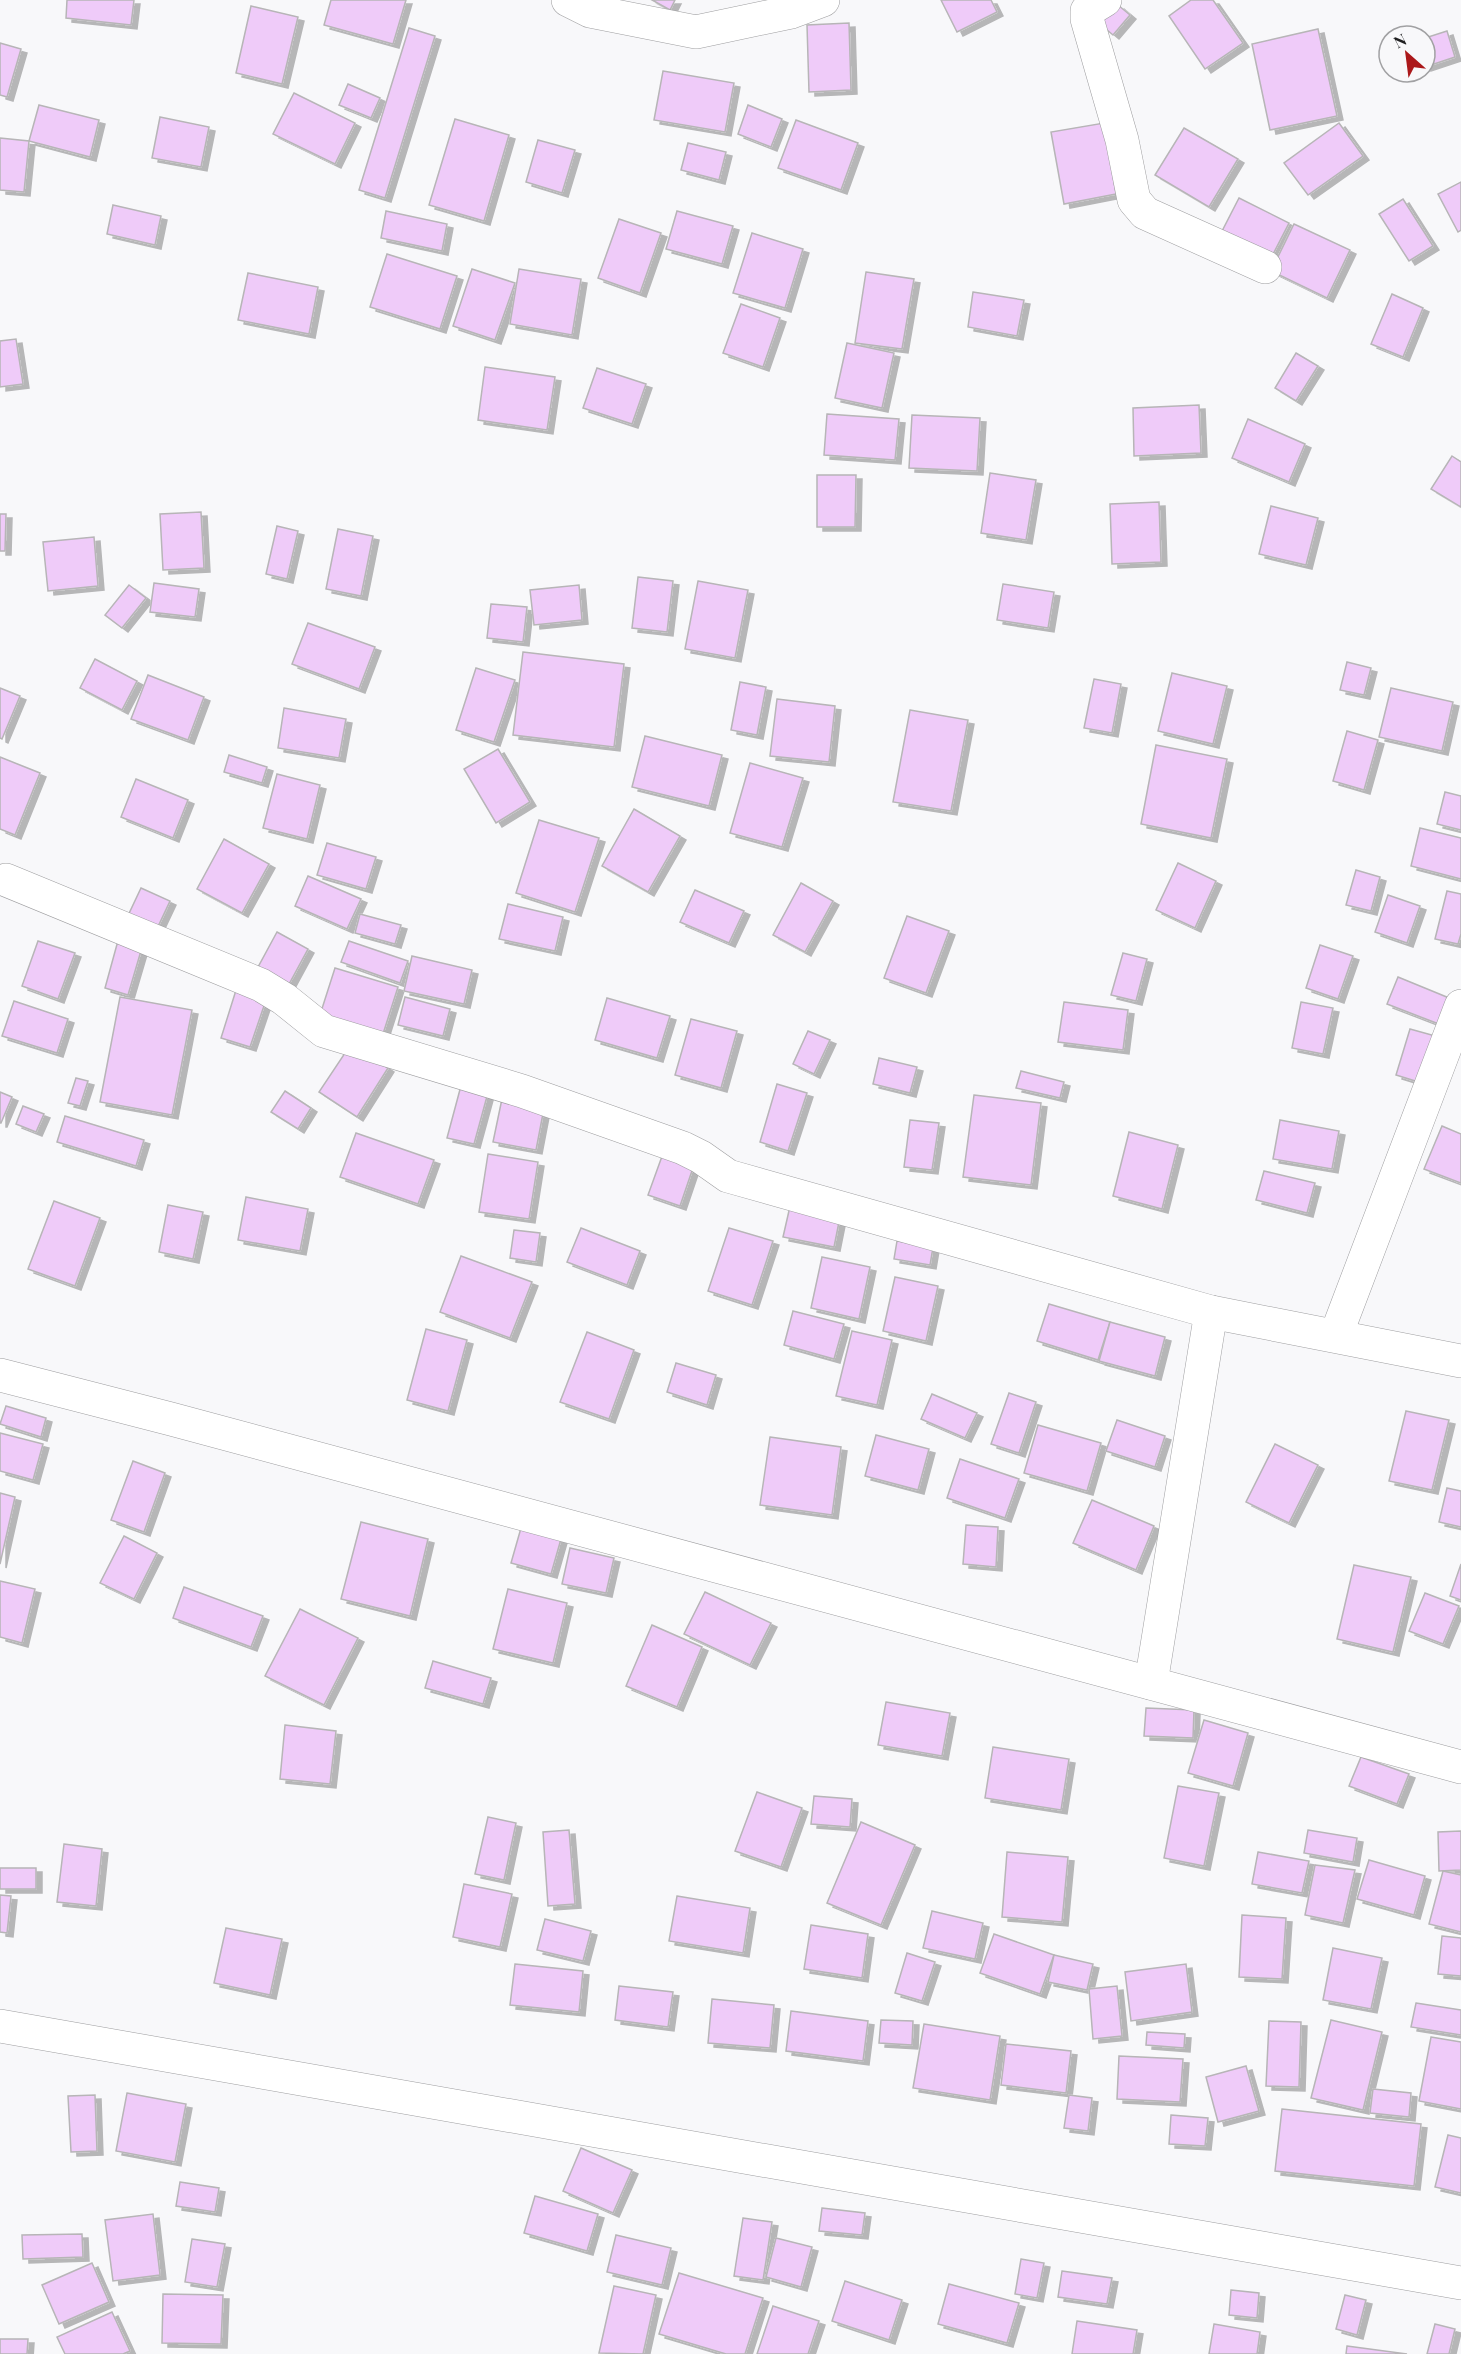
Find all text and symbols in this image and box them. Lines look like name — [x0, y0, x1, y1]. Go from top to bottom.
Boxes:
north arrow — [1377, 24, 1437, 84]
text: N — [1390, 28, 1410, 52]

